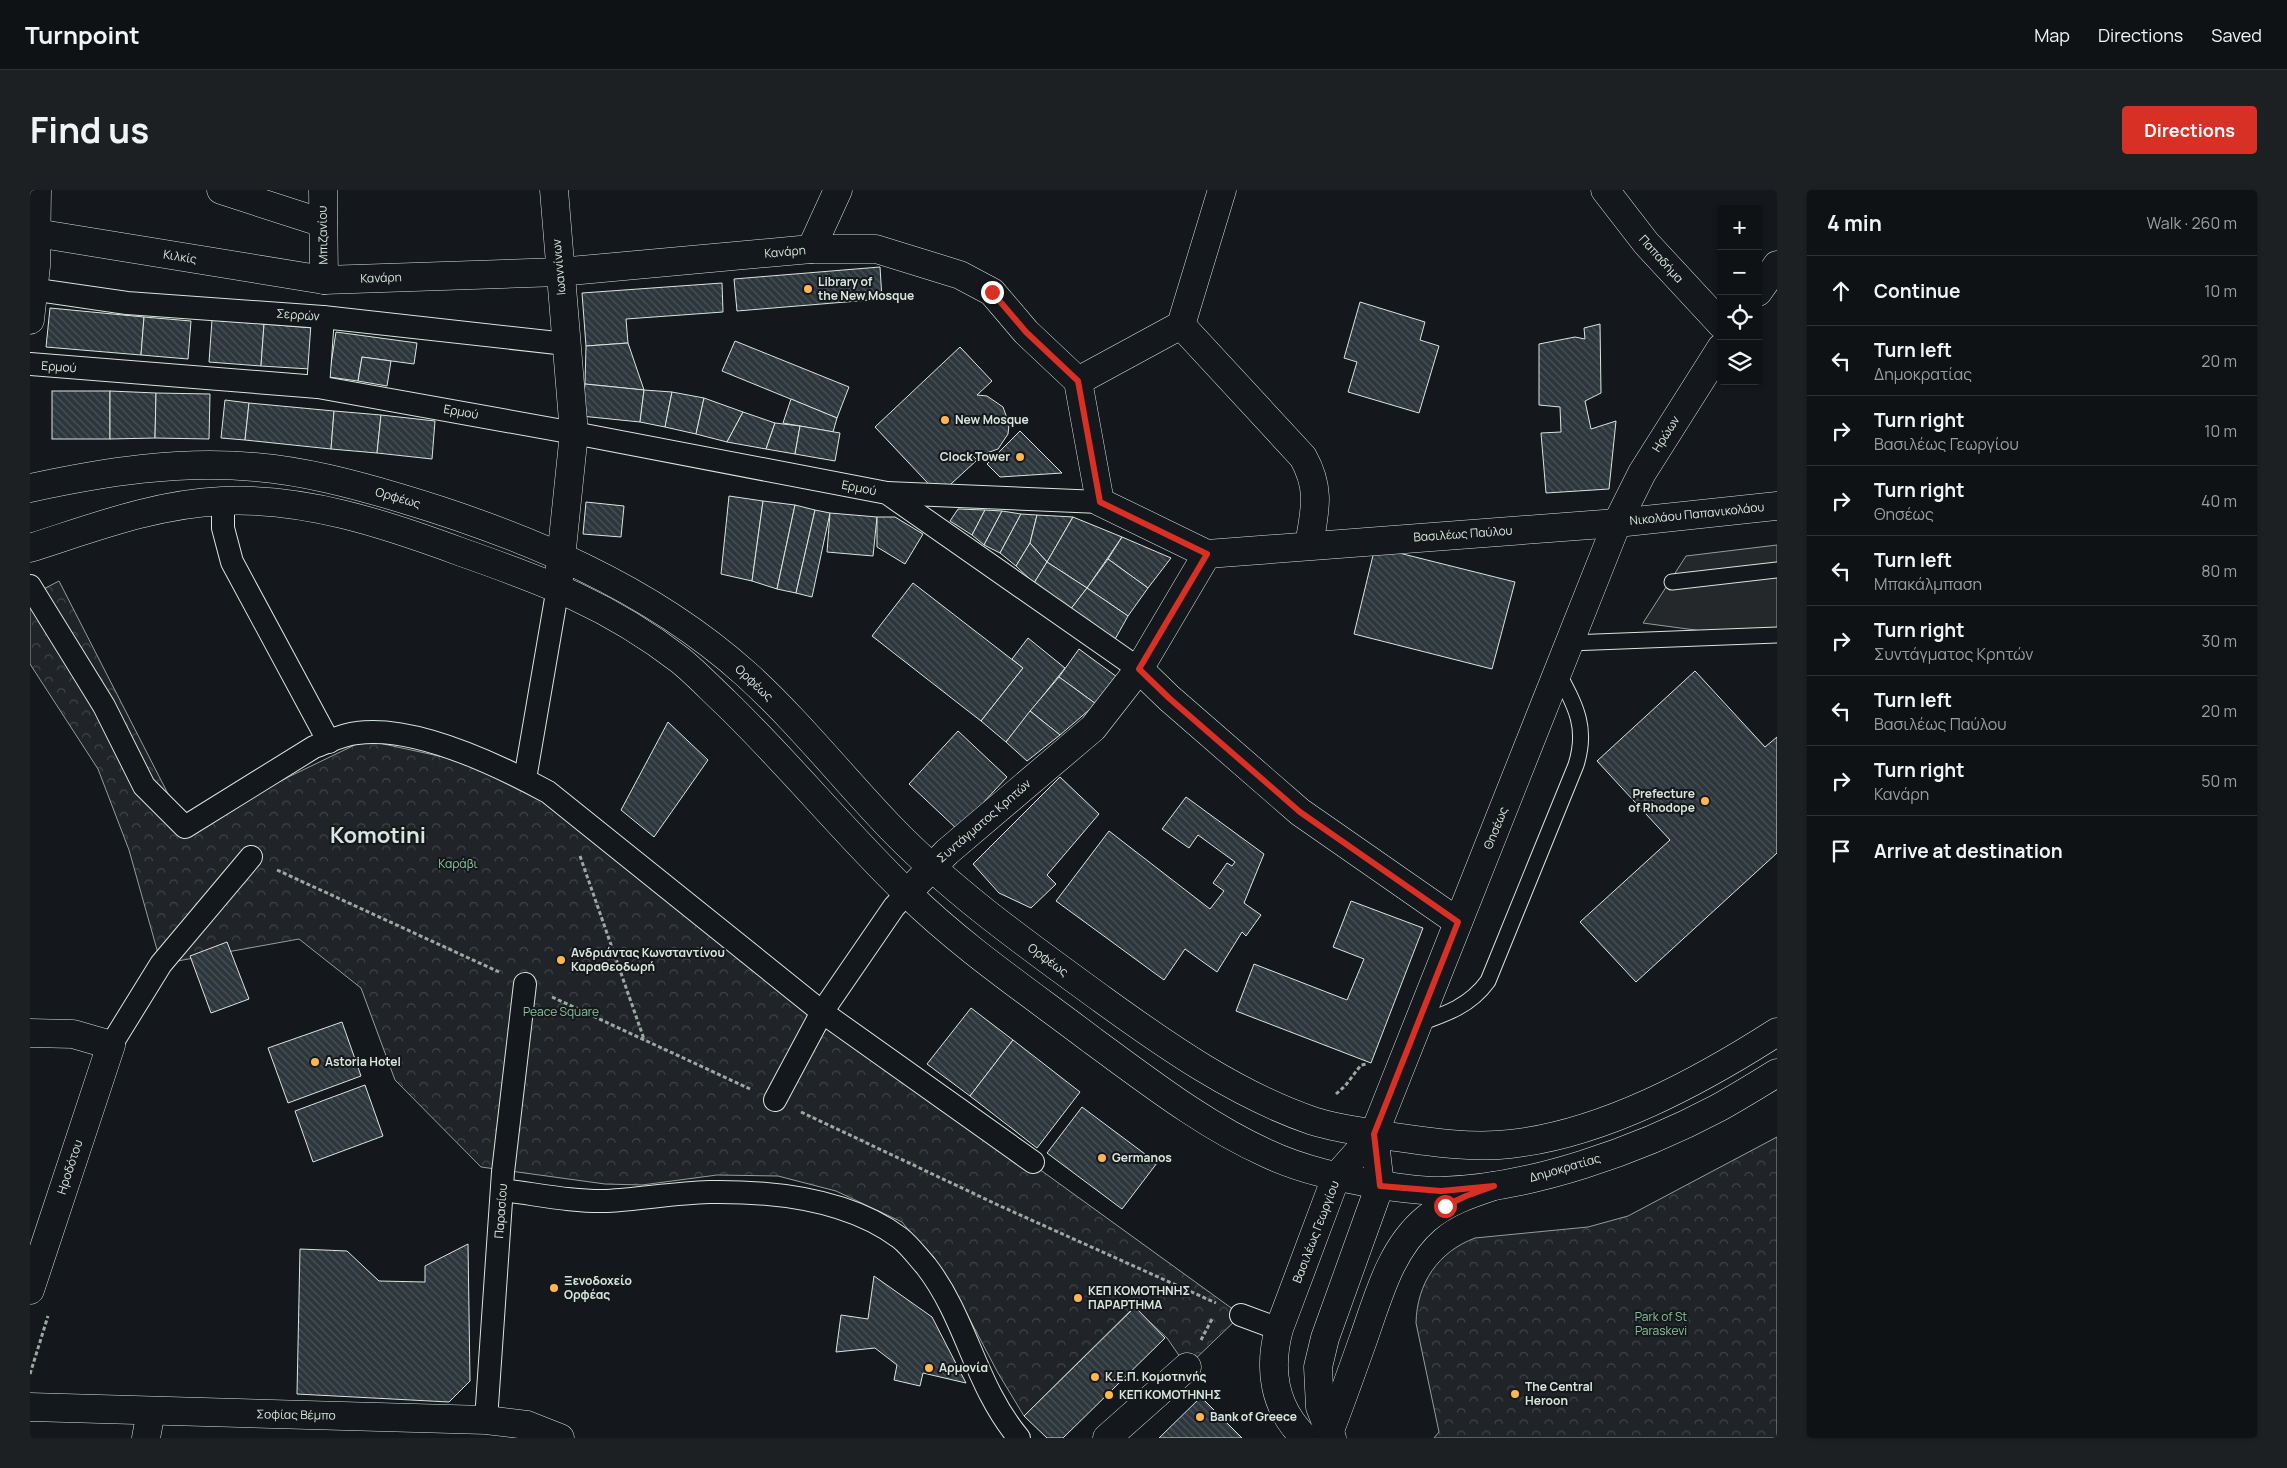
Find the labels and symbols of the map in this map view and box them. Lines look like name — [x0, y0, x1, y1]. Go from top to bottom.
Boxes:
street label: Μπιζανίου — [313, 205, 332, 265]
street label: Παπαδήμα — [1635, 231, 1688, 286]
street label: Ιωαννίνων — [548, 238, 569, 296]
street label: Κανάρη — [764, 241, 806, 262]
street label: Κιλκίς — [162, 245, 198, 268]
street label: Κανάρη — [360, 268, 402, 287]
place label: Library of the New Mosque — [818, 273, 914, 304]
route end — [981, 281, 1004, 304]
marker: Library of the New Mosque — [802, 283, 814, 295]
street label: Σερρών — [276, 305, 320, 324]
street label: Ερμού — [41, 357, 77, 376]
street label: Ερμού — [442, 400, 480, 423]
place label: New Mosque — [955, 411, 1029, 428]
street label: Ηρώων — [1648, 412, 1683, 455]
marker: New Mosque — [939, 414, 951, 426]
place label: Clock Tower — [940, 448, 1010, 465]
marker: Clock Tower — [1014, 451, 1026, 463]
street label: Ερμού — [840, 476, 878, 499]
street label: Ορφέως — [373, 483, 423, 512]
street label: Νικολάου Παπανικολάου — [1629, 498, 1765, 529]
street label: Βασιλέως Παύλου — [1413, 522, 1513, 545]
street label: Ορφέως — [732, 661, 777, 705]
street label: Συντάγματος Κρητών — [933, 775, 1034, 866]
place label: Prefecture of Rhodope — [1628, 785, 1695, 816]
marker: Prefecture of Rhodope — [1699, 795, 1711, 807]
street label: Θησέως — [1479, 804, 1512, 852]
district label: Komotini — [330, 820, 426, 850]
park label: Καράβι — [438, 855, 478, 872]
street label: Ορφέως — [1025, 939, 1072, 980]
place label: Ανδριάντας Κωνσταντίνου Καραθεοδωρή — [571, 944, 725, 975]
marker: Ανδριάντας Κωνσταντίνου Καραθεοδωρή — [555, 954, 567, 966]
park label: Peace Square — [523, 1003, 599, 1020]
place label: Astoria Hotel — [325, 1053, 401, 1070]
marker: Astoria Hotel — [309, 1056, 321, 1068]
street label: Ηροδότου — [53, 1137, 86, 1196]
place label: Germanos — [1112, 1149, 1172, 1166]
street label: Δημοκρατίας — [1527, 1149, 1603, 1186]
marker: Germanos — [1096, 1152, 1108, 1164]
street label: Βασιλέως Γεωργίου — [1288, 1178, 1343, 1286]
street label: Παρασίου — [490, 1183, 511, 1239]
route start — [1434, 1195, 1457, 1218]
place label: Ξενοδοχείο Ορφέας — [564, 1272, 632, 1303]
marker: Ξενοδοχείο Ορφέας — [548, 1282, 560, 1294]
place label: ΚΕΠ ΚΟΜΟΤΗΝΗΣ ΠΑΡΑΡΤΗΜΑ — [1088, 1282, 1190, 1313]
marker: ΚΕΠ ΚΟΜΟΤΗΝΗΣ ΠΑΡΑΡΤΗΜΑ — [1072, 1292, 1084, 1304]
park label: Park of St Paraskevi — [1635, 1308, 1687, 1339]
place label: Αρμονία — [939, 1359, 988, 1376]
marker: Αρμονία — [923, 1362, 935, 1374]
place label: Κ.Ε.Π. Κομοτηνής — [1105, 1368, 1207, 1385]
marker: Κ.Ε.Π. Κομοτηνής — [1089, 1371, 1101, 1383]
place label: The Central Heroon — [1525, 1378, 1593, 1409]
place label: ΚΕΠ ΚΟΜΟΤΗΝΗΣ — [1119, 1386, 1221, 1403]
marker: The Central Heroon — [1509, 1388, 1521, 1400]
marker: ΚΕΠ ΚΟΜΟΤΗΝΗΣ — [1103, 1389, 1115, 1401]
street label: Σοφίας Βέμπο — [256, 1405, 336, 1424]
place label: Bank of Greece — [1210, 1408, 1297, 1425]
marker: Bank of Greece — [1194, 1411, 1206, 1423]

